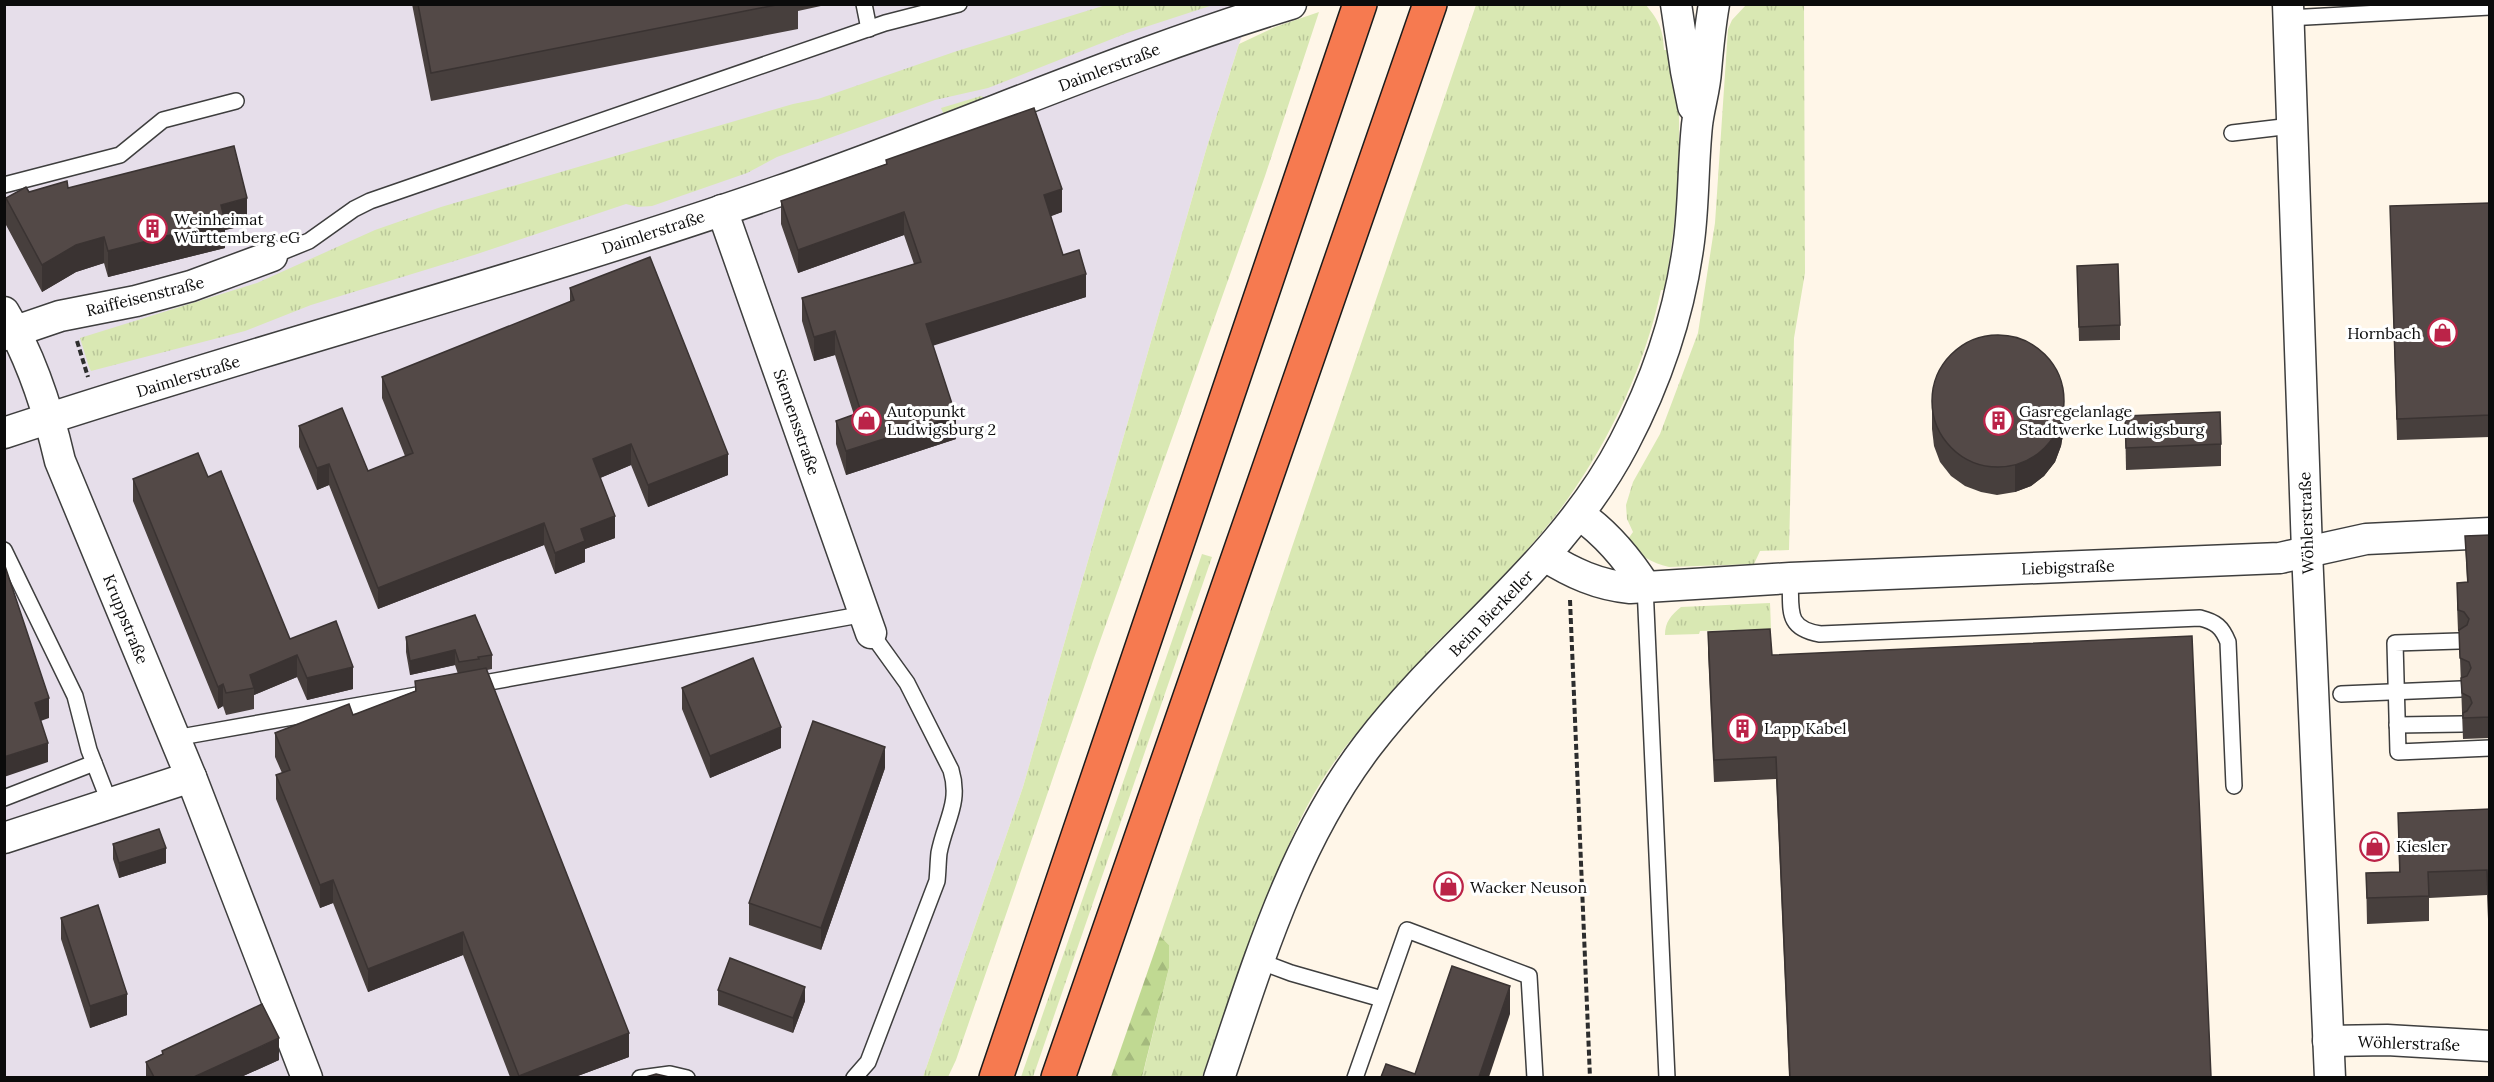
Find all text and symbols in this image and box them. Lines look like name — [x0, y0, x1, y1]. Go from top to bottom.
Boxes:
street label: Daimlerstraße — [1055, 38, 1163, 96]
street label: Daimlerstraße — [599, 206, 707, 258]
place label: Weinheimat Württemberg eG — [174, 209, 300, 247]
building icon: Weinheimat Württemberg eG — [137, 212, 169, 244]
street label: Raiffeisenstraße — [84, 272, 206, 320]
shop icon: Hornbach — [2426, 317, 2458, 349]
place label: Hornbach — [2347, 323, 2421, 343]
street label: Daimlerstraße — [134, 351, 242, 401]
street label: Siemensstraße — [770, 367, 825, 478]
place label: Autopunkt Ludwigsburg 2 — [886, 401, 996, 439]
place label: Gasregelanlage Stadtwerke Ludwigsburg — [2019, 401, 2205, 439]
shop icon: Autopunkt Ludwigsburg 2 — [850, 404, 882, 436]
building icon: Gasregelanlage Stadtwerke Ludwigsburg — [1982, 404, 2014, 436]
street label: Wöhlerstraße — [2294, 471, 2318, 575]
street label: Liebigstraße — [2021, 555, 2115, 579]
street label: Beim Bierkeller — [1445, 565, 1537, 661]
street label: Kruppstraße — [99, 571, 153, 667]
building icon: Lapp Kabel — [1727, 712, 1759, 744]
place label: Lapp Kabel — [1764, 718, 1847, 738]
shop icon: Kiesler — [2359, 830, 2391, 862]
place label: Kiesler — [2396, 836, 2448, 856]
shop icon: Wacker Neuson — [1433, 871, 1465, 903]
place label: Wacker Neuson — [1470, 877, 1587, 897]
street label: Wöhlerstraße — [2357, 1031, 2461, 1055]

